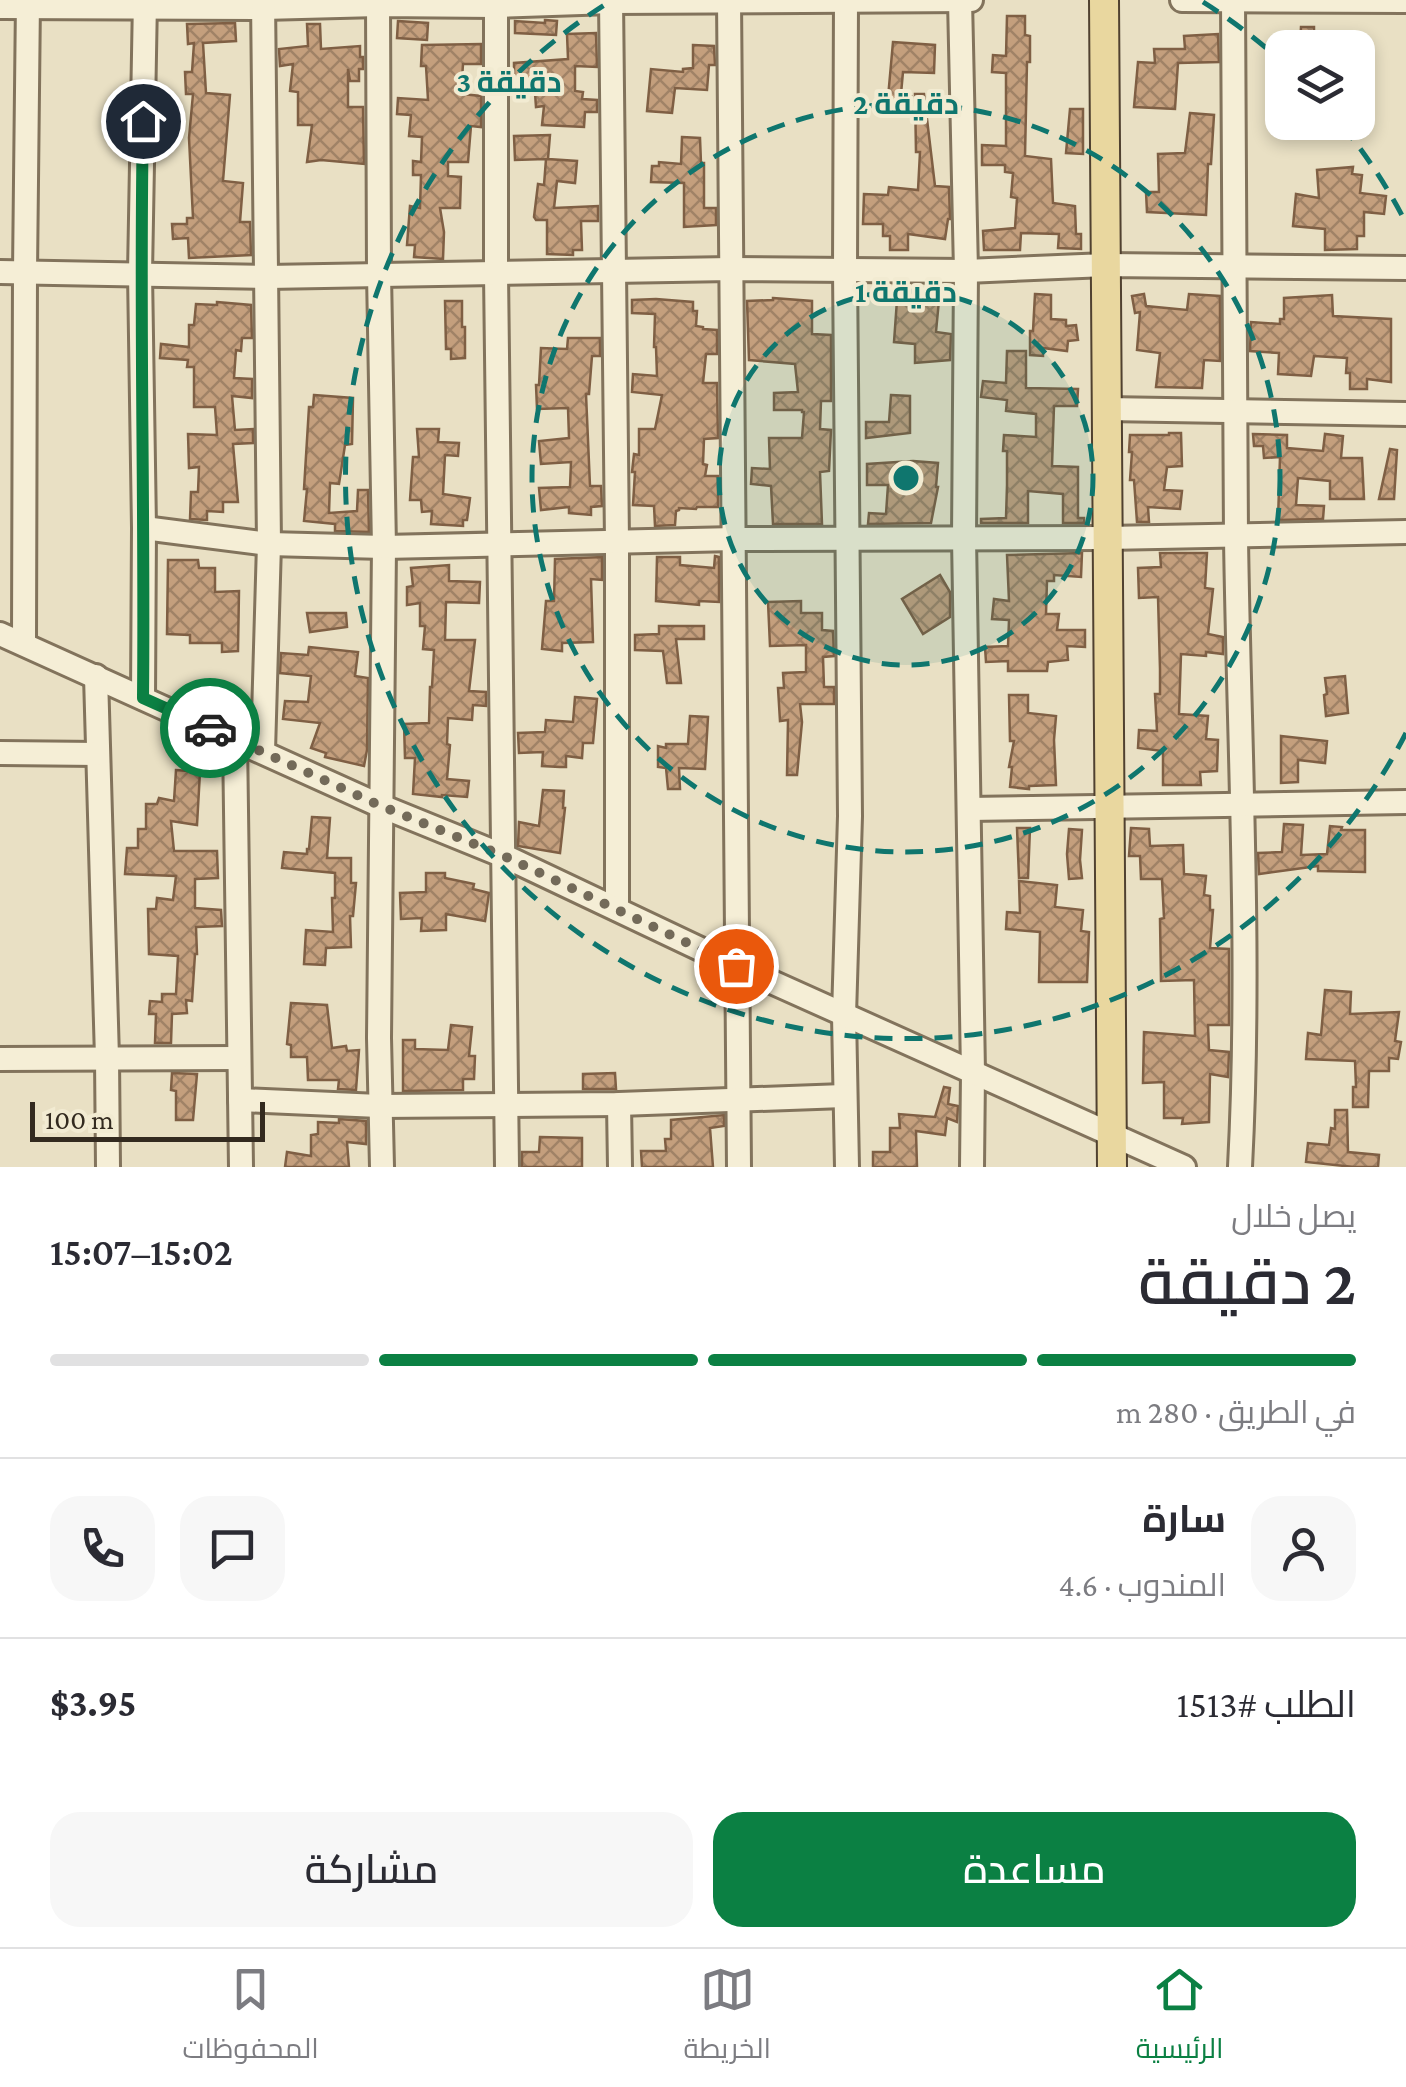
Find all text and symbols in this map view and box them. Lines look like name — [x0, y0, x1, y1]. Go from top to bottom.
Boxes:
map controls — [1265, 30, 1375, 140]
button: layers — [1265, 30, 1375, 140]
text: 3 دقيقة — [456, 65, 562, 99]
pin — [101, 79, 186, 164]
text: 2 دقيقة — [853, 87, 959, 121]
icon: home — [116, 94, 171, 149]
text: 1 دقيقة — [855, 275, 957, 309]
centre of rings — [888, 460, 924, 496]
courier — [160, 678, 260, 778]
icon: car — [183, 701, 238, 756]
pin — [694, 924, 779, 1009]
icon: bag — [709, 939, 764, 994]
scale bar — [30, 1097, 265, 1142]
text: 100 m — [45, 1104, 114, 1135]
text: يصل خلال — [1231, 1198, 1356, 1234]
text: 15:02–15:07 — [50, 1231, 233, 1273]
text: 2 دقيقة — [1138, 1246, 1356, 1318]
text: في الطريق · 280 m — [1116, 1394, 1356, 1430]
button: phone — [50, 1496, 155, 1601]
button: chat — [180, 1496, 285, 1601]
button: person — [1251, 1496, 1356, 1601]
text: سارة — [1143, 1498, 1226, 1540]
text: المندوب · 4.6 — [1058, 1567, 1226, 1603]
text: $3.95 — [50, 1682, 136, 1724]
text: الطلب #1513 — [1176, 1683, 1356, 1725]
button: مشاركة — [50, 1812, 693, 1927]
button: مساعدة — [713, 1812, 1356, 1927]
tab: المحفوظات — [182, 1962, 319, 2074]
tab: الخريطة — [684, 1962, 771, 2074]
tab: الرئيسية — [1136, 1962, 1224, 2074]

